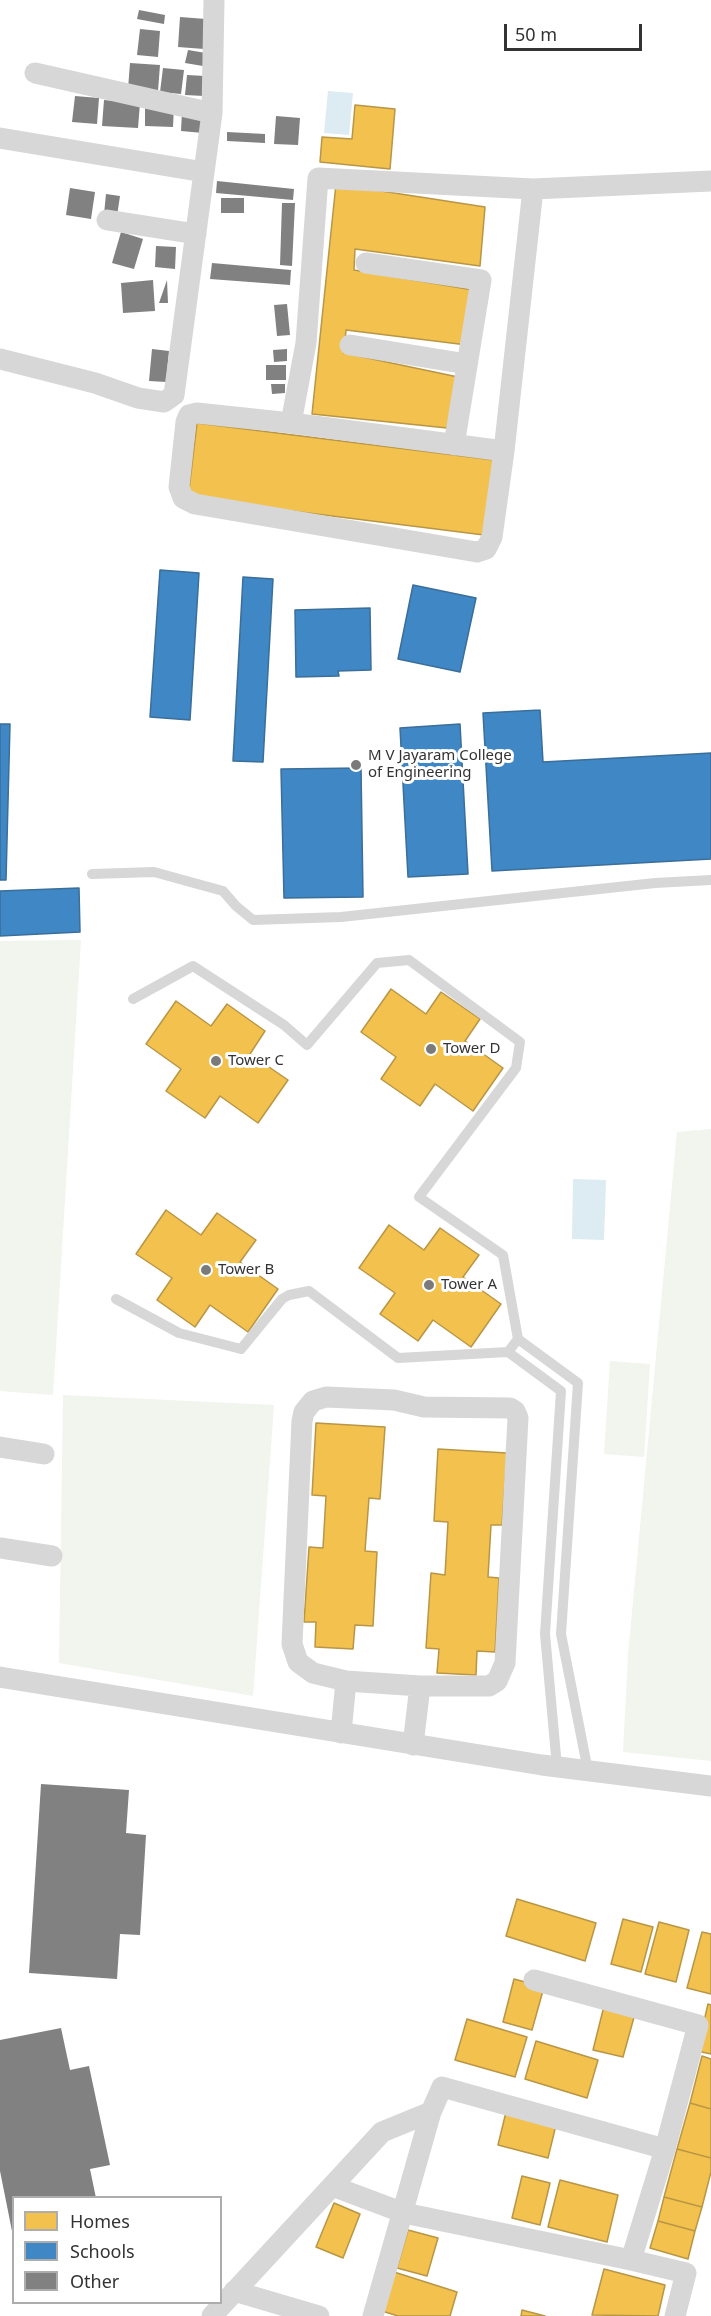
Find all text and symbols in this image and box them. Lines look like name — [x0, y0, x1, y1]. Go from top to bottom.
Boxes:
scale bar — [507, 12, 645, 50]
text: 50 m — [515, 22, 557, 46]
place label: M V Jayaram College of Engineering — [368, 747, 512, 782]
marker: M V Jayaram College of Engineering — [349, 758, 363, 772]
place label: Tower D — [443, 1040, 500, 1058]
marker: Tower D — [424, 1042, 438, 1056]
place label: Tower C — [228, 1052, 284, 1070]
marker: Tower C — [209, 1054, 223, 1068]
place label: Tower B — [218, 1261, 274, 1279]
marker: Tower B — [199, 1263, 213, 1277]
place label: Tower A — [441, 1276, 497, 1294]
marker: Tower A — [422, 1278, 436, 1292]
legend — [12, 2196, 222, 2304]
text: Homes — [70, 2209, 130, 2233]
text: Schools — [70, 2239, 135, 2263]
text: Other — [70, 2269, 119, 2293]

